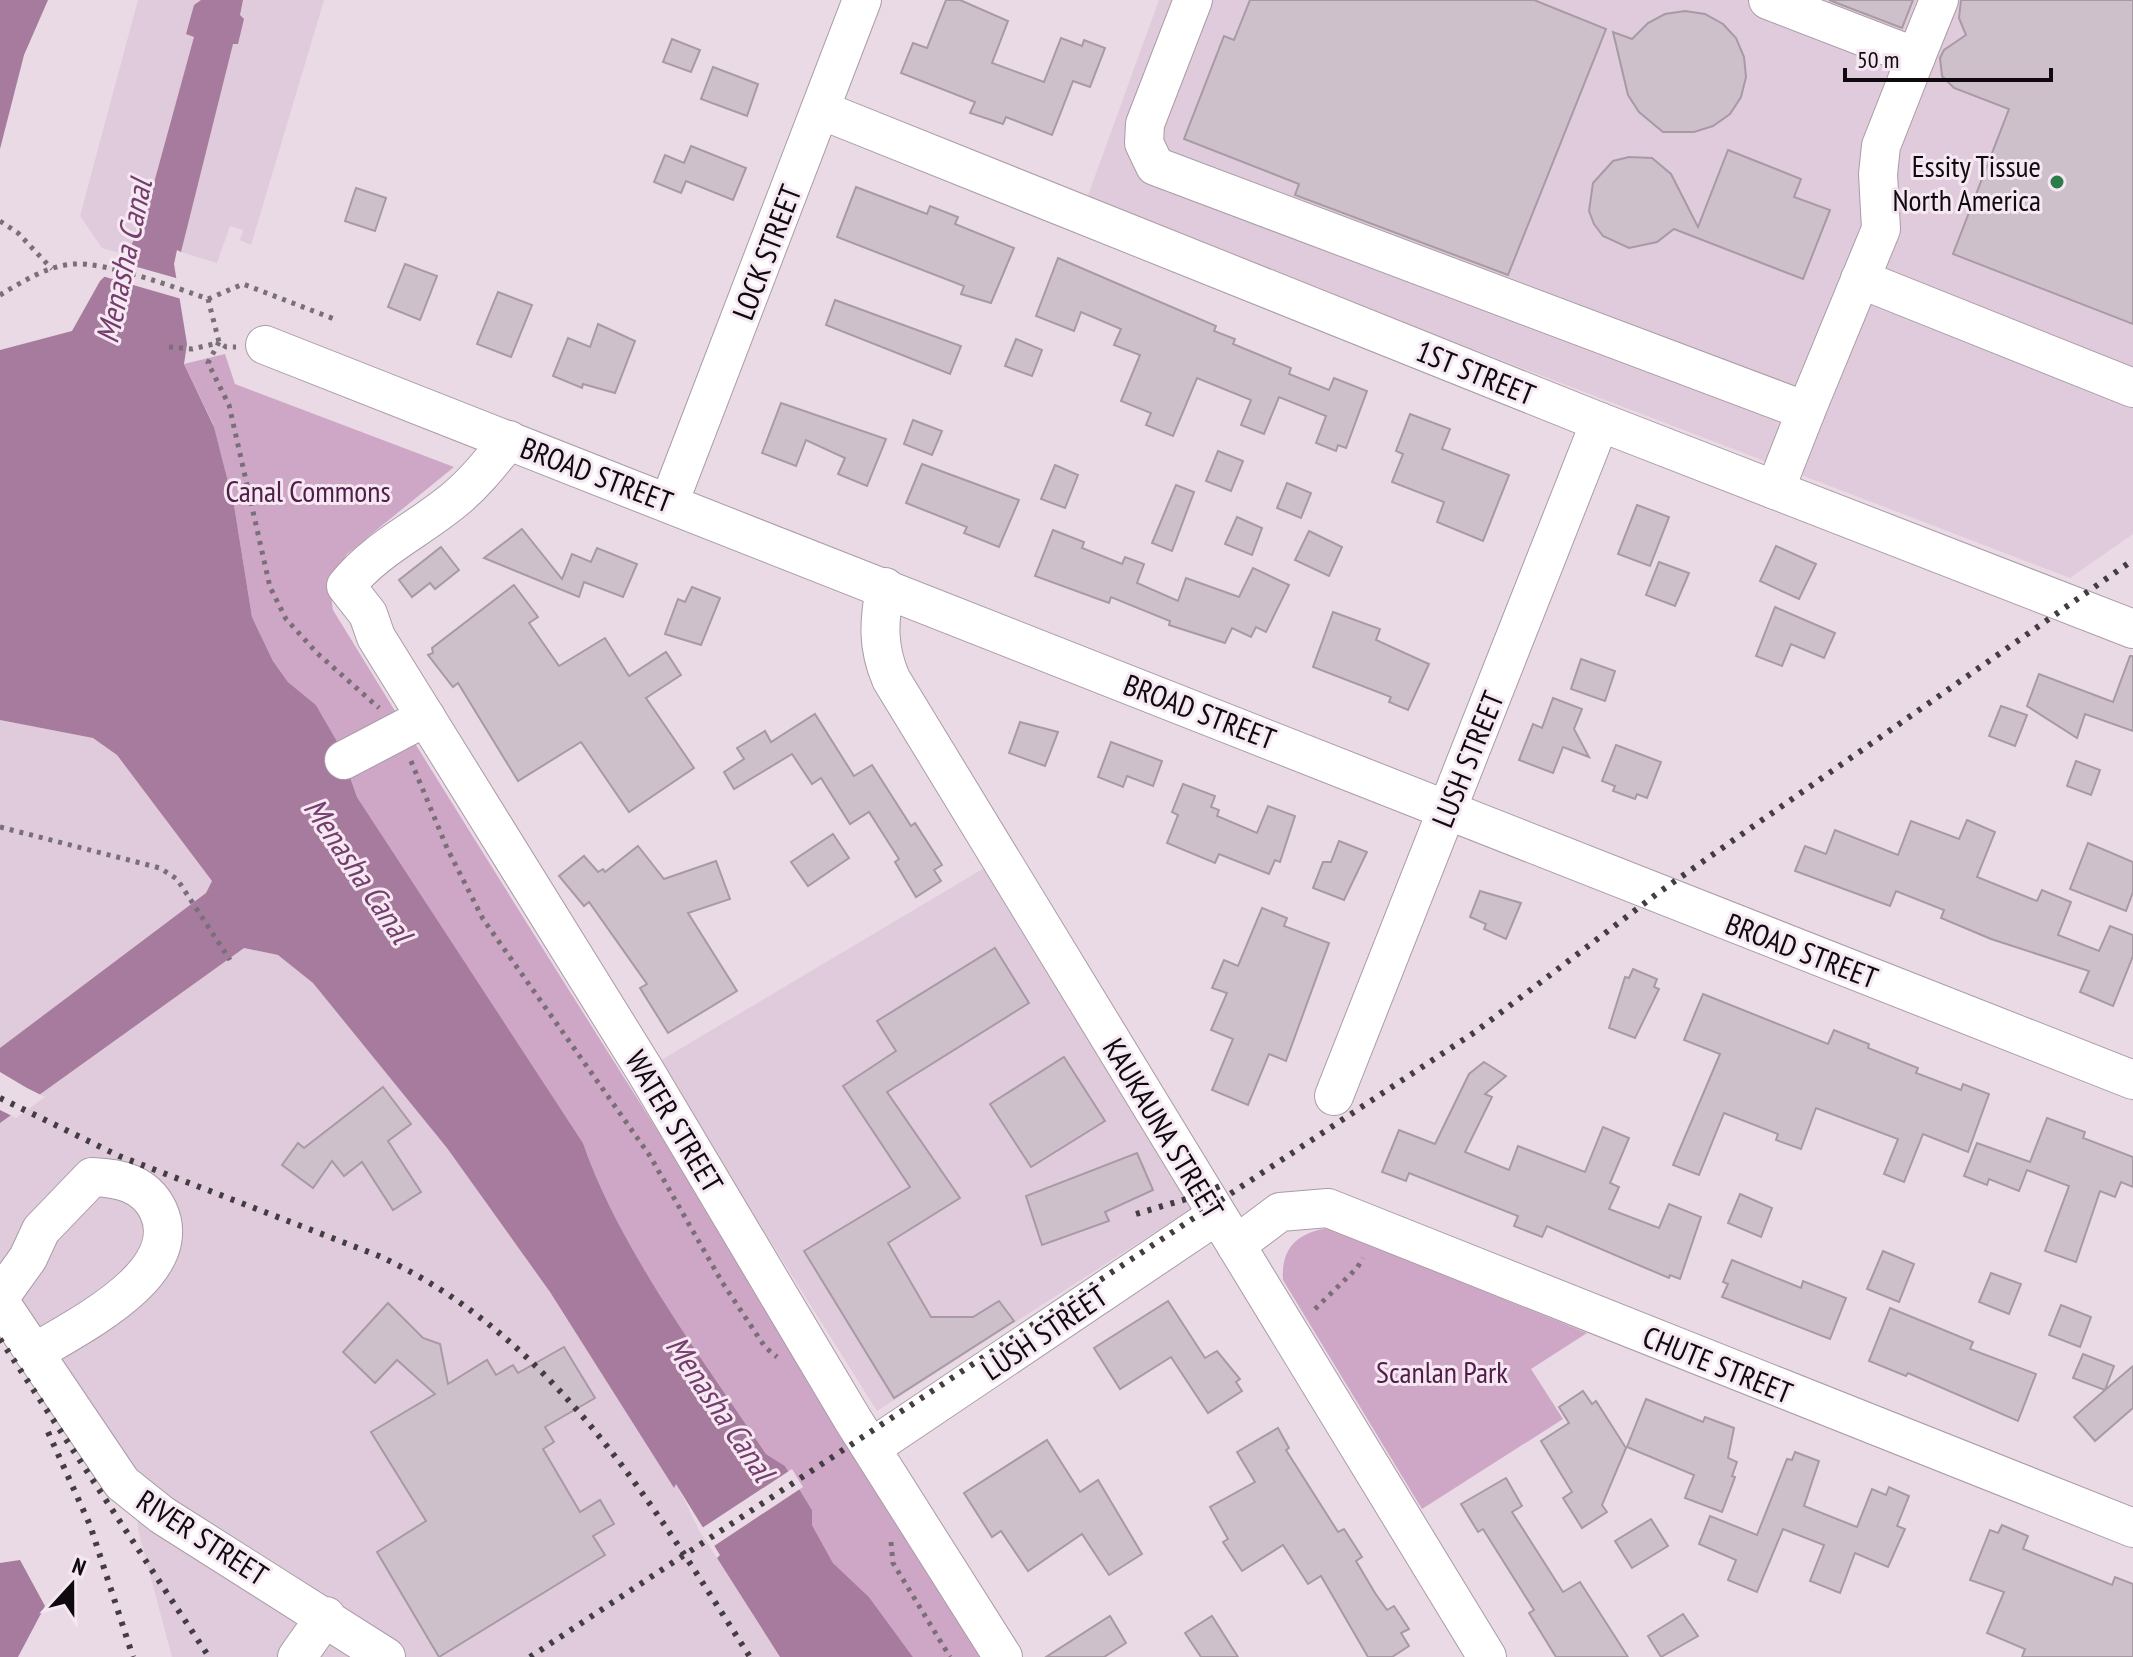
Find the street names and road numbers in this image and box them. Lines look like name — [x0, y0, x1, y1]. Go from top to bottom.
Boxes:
street label: LOCK STREET — [722, 179, 810, 325]
street label: 1ST STREET — [1411, 331, 1541, 413]
street label: BROAD STREET — [515, 427, 679, 521]
street label: BROAD STREET — [1118, 664, 1282, 758]
street label: LUSH STREET — [1422, 685, 1512, 833]
street label: BROAD STREET — [1720, 903, 1884, 997]
street label: KAUKAUNA STREET — [1095, 1031, 1233, 1225]
street label: WATER STREET — [617, 1043, 733, 1199]
street label: LUSH STREET — [974, 1276, 1114, 1388]
street label: CHUTE STREET — [1637, 1316, 1799, 1412]
street label: RIVER STREET — [130, 1480, 276, 1594]

